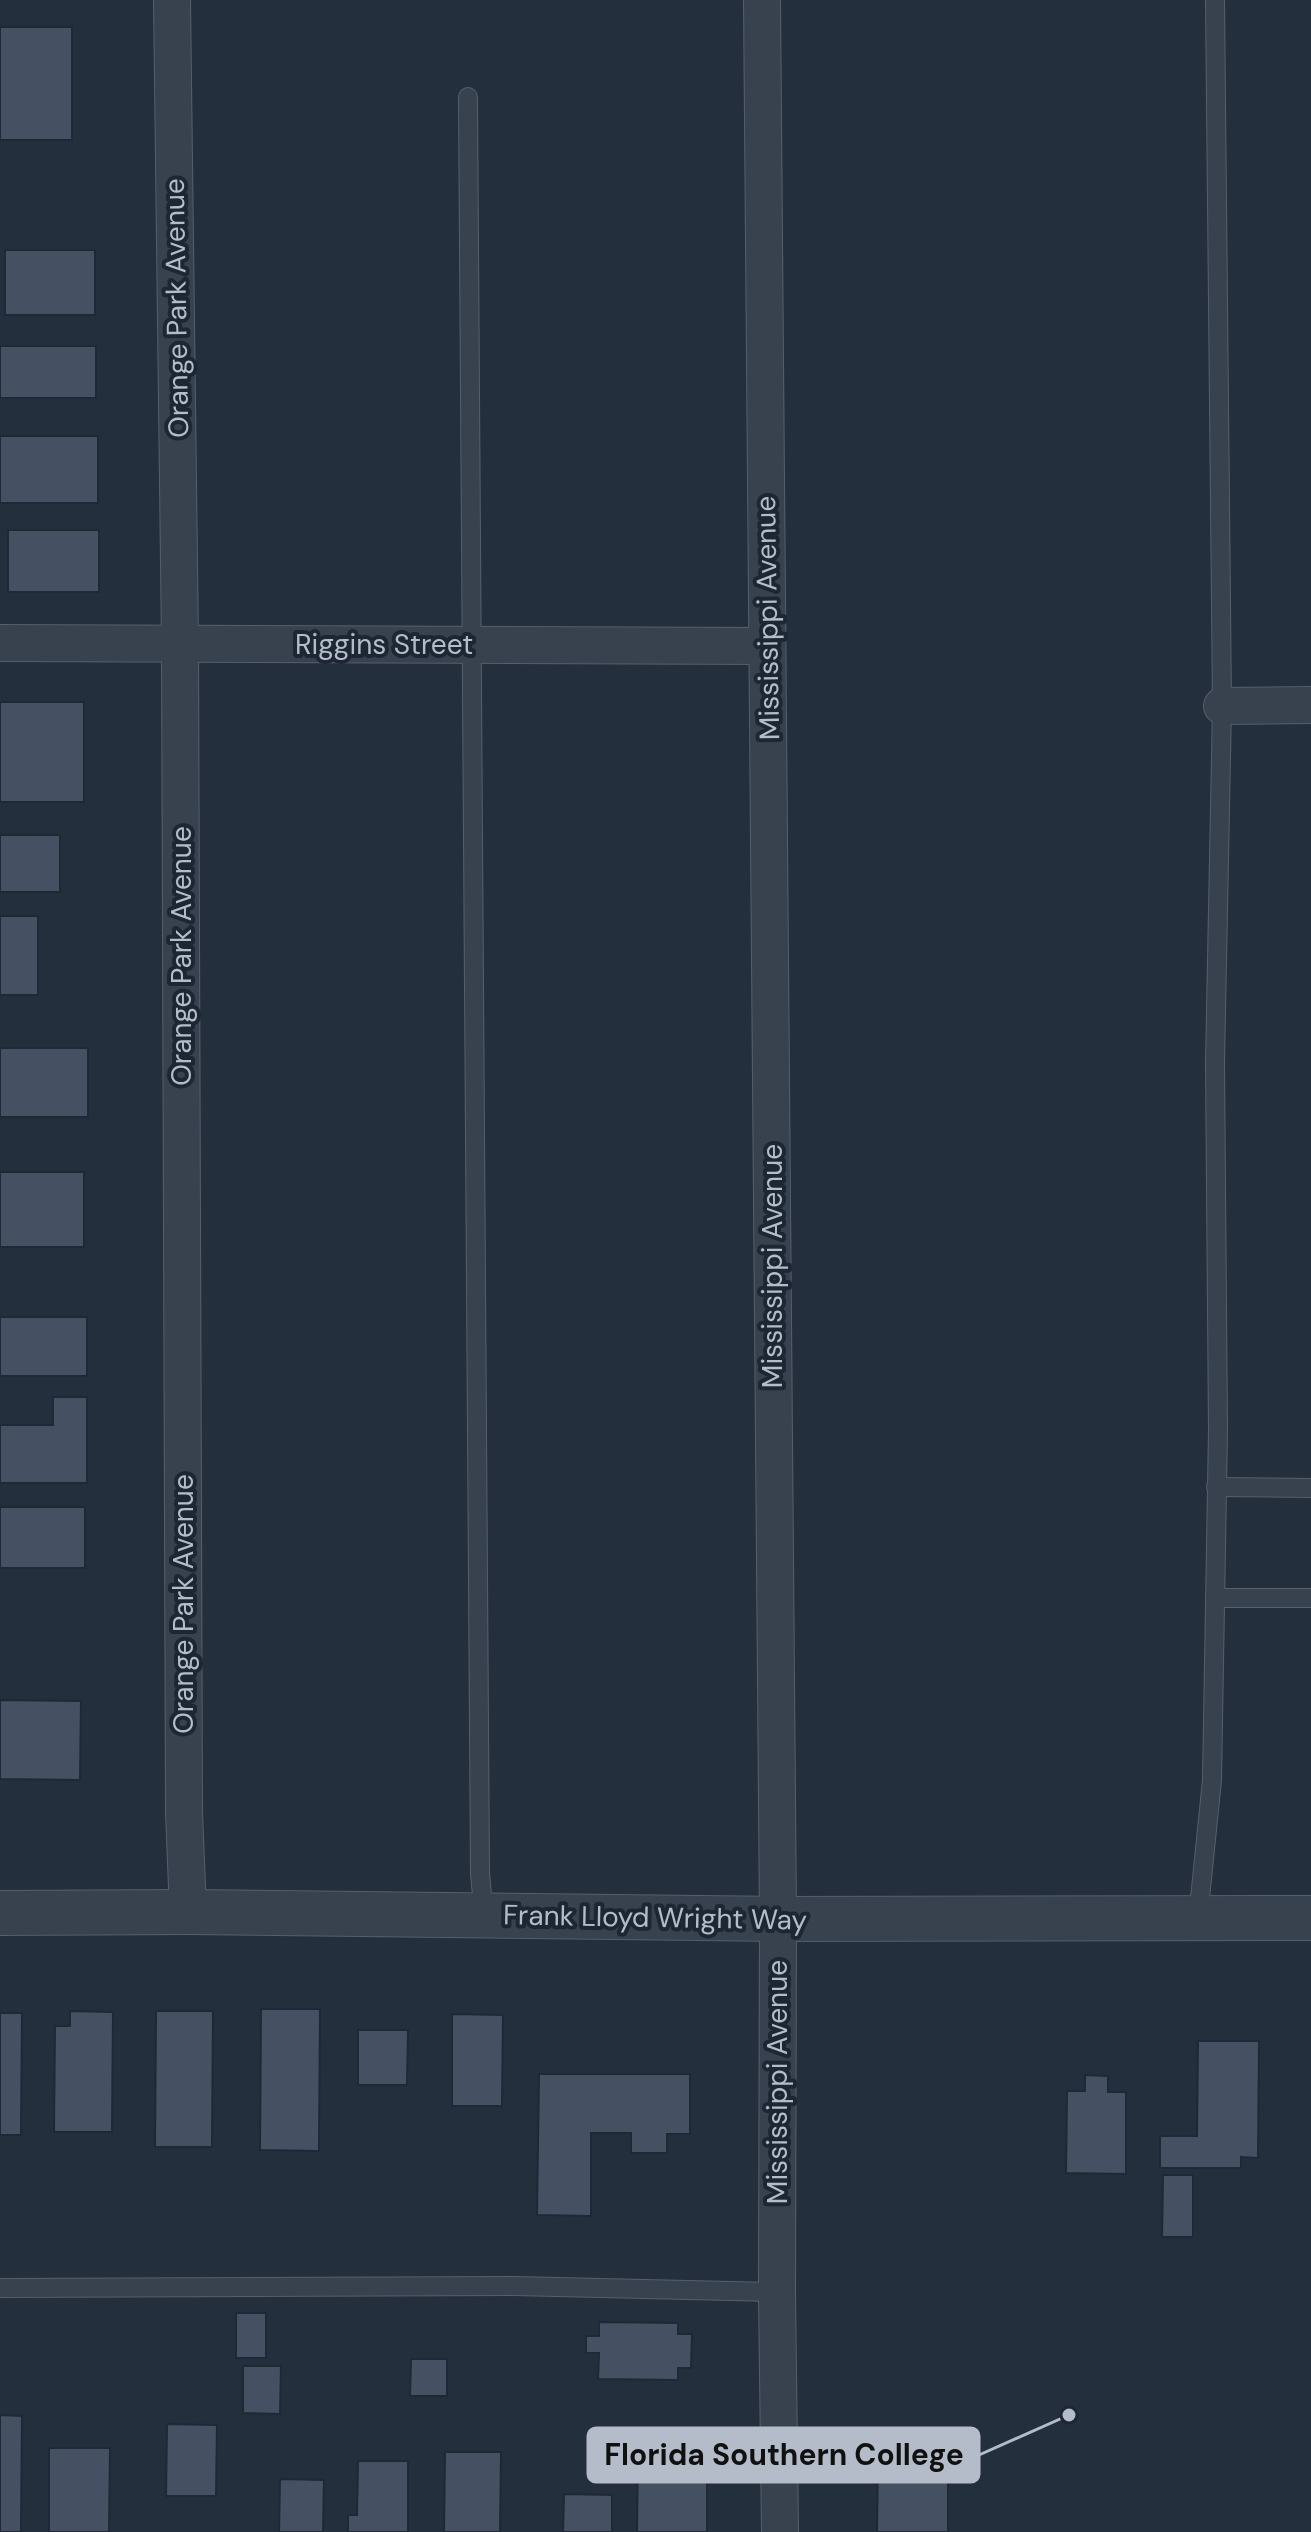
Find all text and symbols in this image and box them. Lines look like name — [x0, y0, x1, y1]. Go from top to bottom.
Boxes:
street label: Orange Park Avenue — [156, 178, 197, 438]
street label: Mississippi Avenue — [747, 496, 788, 740]
street label: Riggins Street — [295, 626, 473, 663]
street label: Orange Park Avenue — [163, 826, 200, 1086]
street label: Mississippi Avenue — [754, 1144, 791, 1388]
street label: Orange Park Avenue — [165, 1474, 202, 1734]
street label: Frank Lloyd Wright Way — [503, 1896, 807, 1939]
street label: Mississippi Avenue — [759, 1960, 796, 2204]
callout: Florida Southern College — [588, 2428, 979, 2482]
text: Florida Southern College — [604, 2435, 964, 2474]

